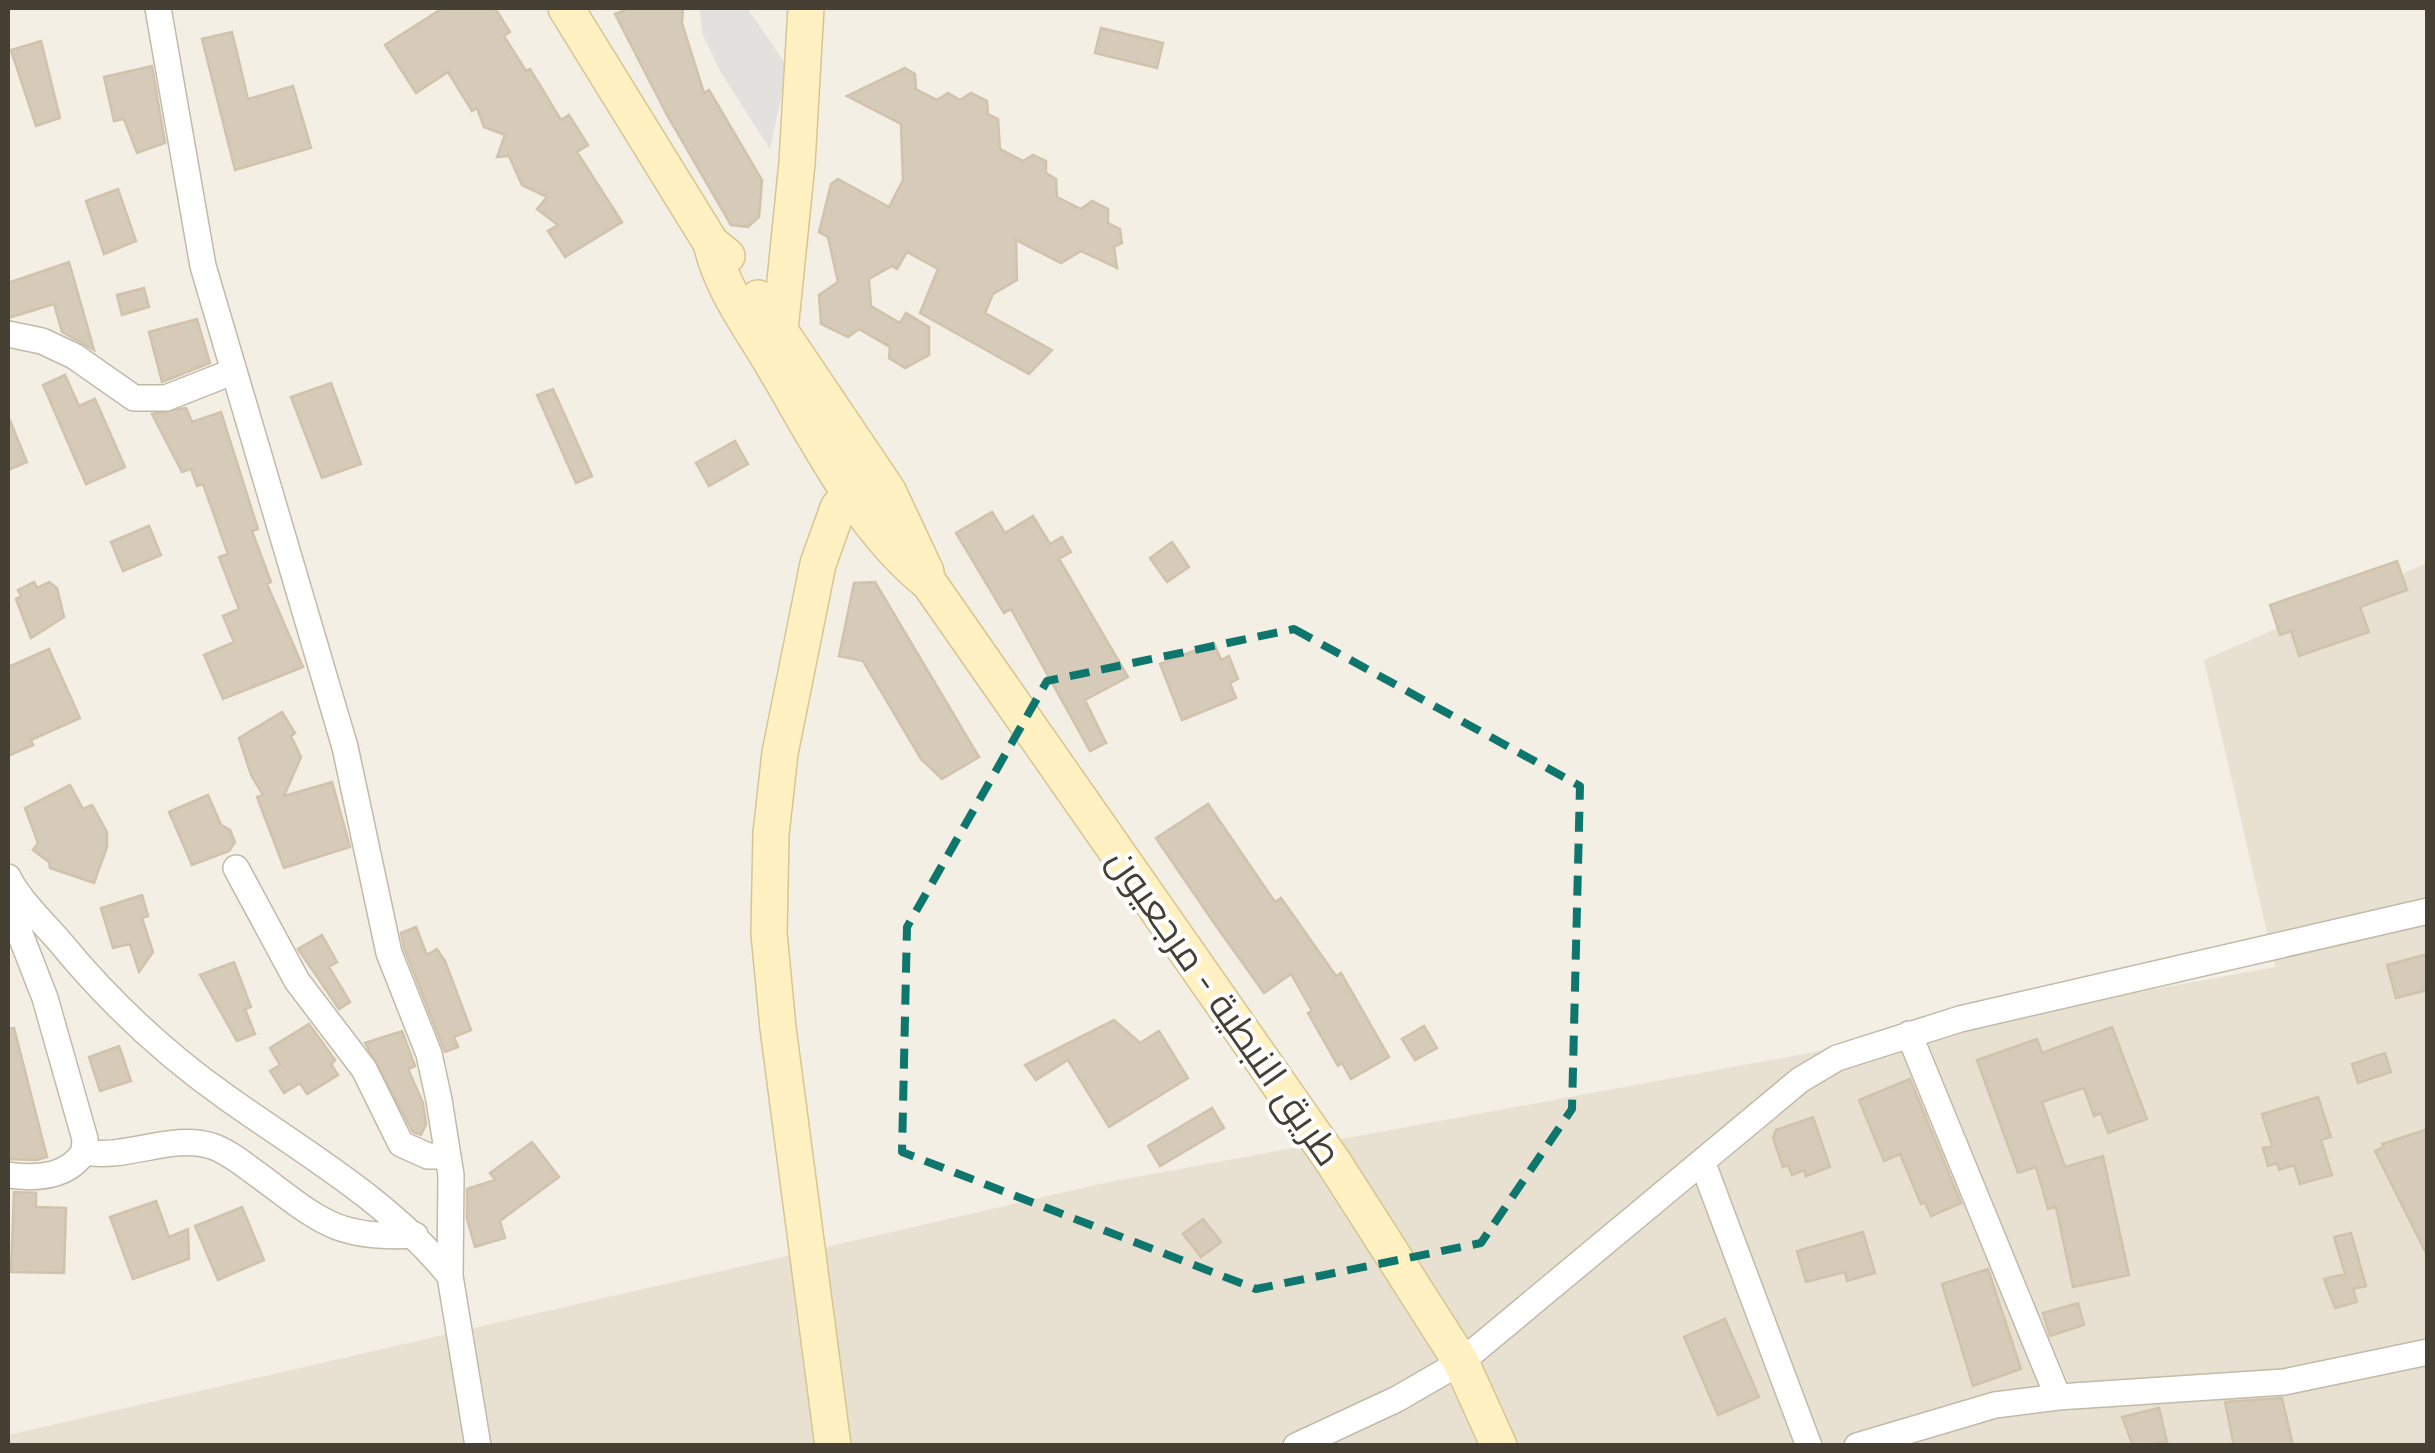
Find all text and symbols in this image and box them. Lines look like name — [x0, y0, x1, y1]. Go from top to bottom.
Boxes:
street label: طريق النبطية - مرجعيون — [1098, 838, 1354, 1175]

